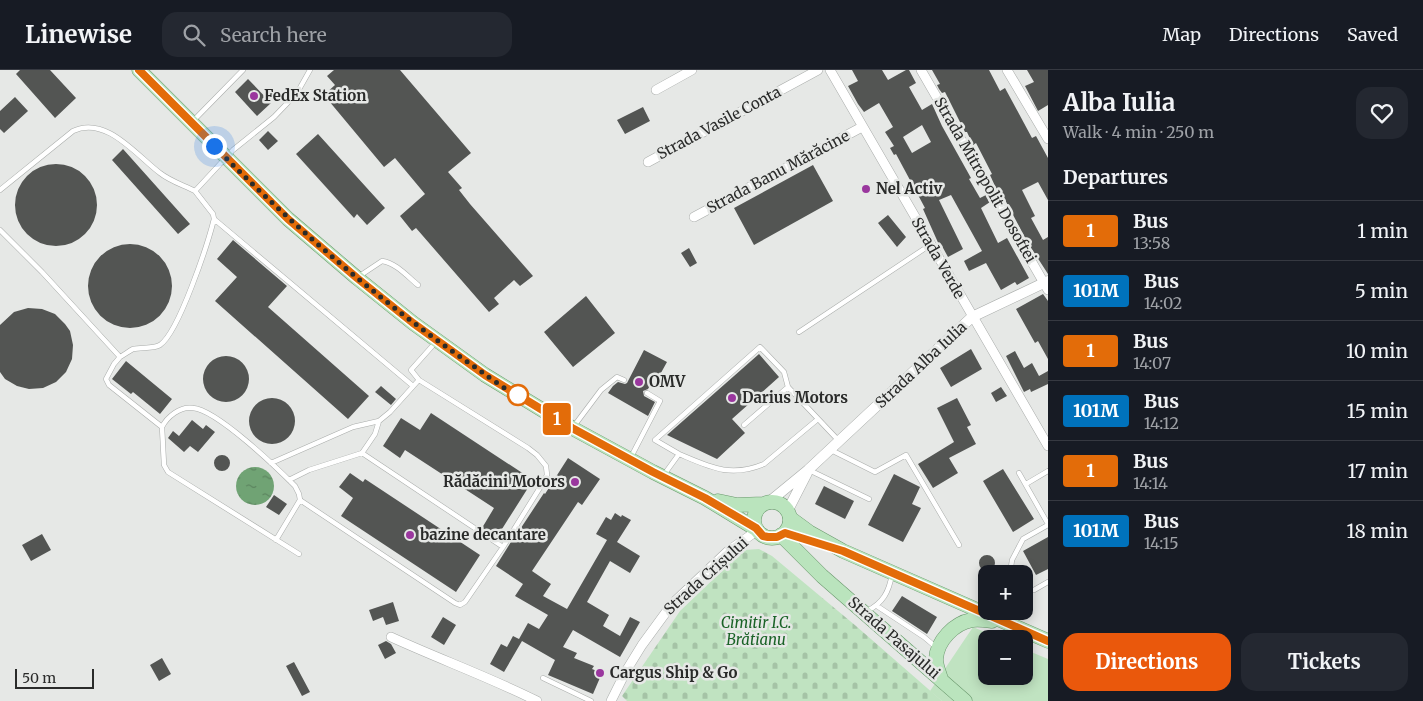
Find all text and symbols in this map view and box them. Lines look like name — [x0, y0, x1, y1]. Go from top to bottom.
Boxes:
search box — [162, 12, 512, 57]
text: Linewise — [25, 19, 132, 50]
icon: search — [180, 21, 208, 49]
text: Search here — [220, 23, 327, 47]
text: Map — [1163, 23, 1201, 46]
text: Directions — [1229, 23, 1319, 46]
text: Saved — [1347, 23, 1398, 46]
street label: Strada Vasile Conta — [654, 82, 784, 163]
place label: FedEx Station — [264, 86, 366, 105]
text: Alba Iulia — [1063, 87, 1175, 118]
button: heart — [1356, 87, 1408, 139]
marker: FedEx Station — [248, 90, 260, 102]
street label: Strada Mitropolit Dosoftei — [930, 94, 1041, 266]
text: Walk · 4 min · 250 m — [1063, 122, 1214, 142]
street label: Strada Banu Mărăcine — [703, 126, 853, 217]
your location — [202, 134, 227, 159]
text: Departures — [1063, 165, 1168, 189]
place label: Nel Activ — [876, 179, 942, 198]
marker: Nel Activ — [860, 183, 872, 195]
text: Bus — [1133, 209, 1168, 233]
street label: Strada Verde — [908, 214, 969, 302]
text: 1 — [1086, 219, 1095, 242]
text: 1 min — [1357, 219, 1408, 243]
text: 13:58 — [1133, 233, 1170, 253]
text: Bus — [1144, 269, 1179, 293]
text: 101M — [1073, 279, 1119, 302]
text: 5 min — [1355, 279, 1408, 303]
text: 14:02 — [1144, 293, 1182, 313]
street label: Strada Alba Iulia — [871, 317, 970, 412]
text: Bus — [1133, 329, 1168, 353]
text: 1 — [1086, 339, 1095, 362]
text: 10 min — [1346, 339, 1408, 363]
text: 14:07 — [1133, 353, 1171, 373]
place label: OMV — [649, 372, 686, 391]
marker: OMV — [633, 376, 645, 388]
unlabelled marker — [507, 384, 529, 406]
place label: Darius Motors — [742, 388, 848, 407]
text: Bus — [1144, 389, 1179, 413]
marker: Darius Motors — [726, 392, 738, 404]
text: 101M — [1073, 399, 1119, 422]
text: 15 min — [1347, 399, 1408, 423]
line badge: 1 — [541, 403, 573, 435]
text: 1 — [553, 407, 561, 430]
text: 14:12 — [1144, 413, 1179, 433]
text: Bus — [1133, 449, 1168, 473]
text: 1 — [1086, 459, 1095, 482]
text: 17 min — [1348, 459, 1408, 483]
place label: Rădăcini Motors — [443, 472, 565, 491]
text: 14:14 — [1133, 473, 1168, 493]
marker: Rădăcini Motors — [569, 476, 581, 488]
text: Bus — [1144, 509, 1179, 533]
text: 101M — [1073, 519, 1119, 542]
text: 18 min — [1347, 519, 1408, 543]
place label: bazine decantare — [420, 525, 546, 544]
marker: bazine decantare — [404, 529, 416, 541]
street label: Strada Crișului — [660, 533, 752, 619]
text: 14:15 — [1144, 533, 1179, 553]
map controls — [978, 565, 1033, 685]
button: + — [978, 565, 1033, 620]
street label: Strada Pasajului — [844, 593, 944, 683]
park label: Cimitir I.C. Brătianu — [721, 613, 791, 649]
button: − — [978, 630, 1033, 685]
button: Directions — [1063, 633, 1231, 691]
button: Tickets — [1241, 633, 1408, 691]
place label: Cargus Ship & Go — [610, 663, 738, 682]
scale bar — [15, 666, 94, 689]
marker: Cargus Ship & Go — [594, 667, 606, 679]
text: 50 m — [22, 669, 56, 687]

